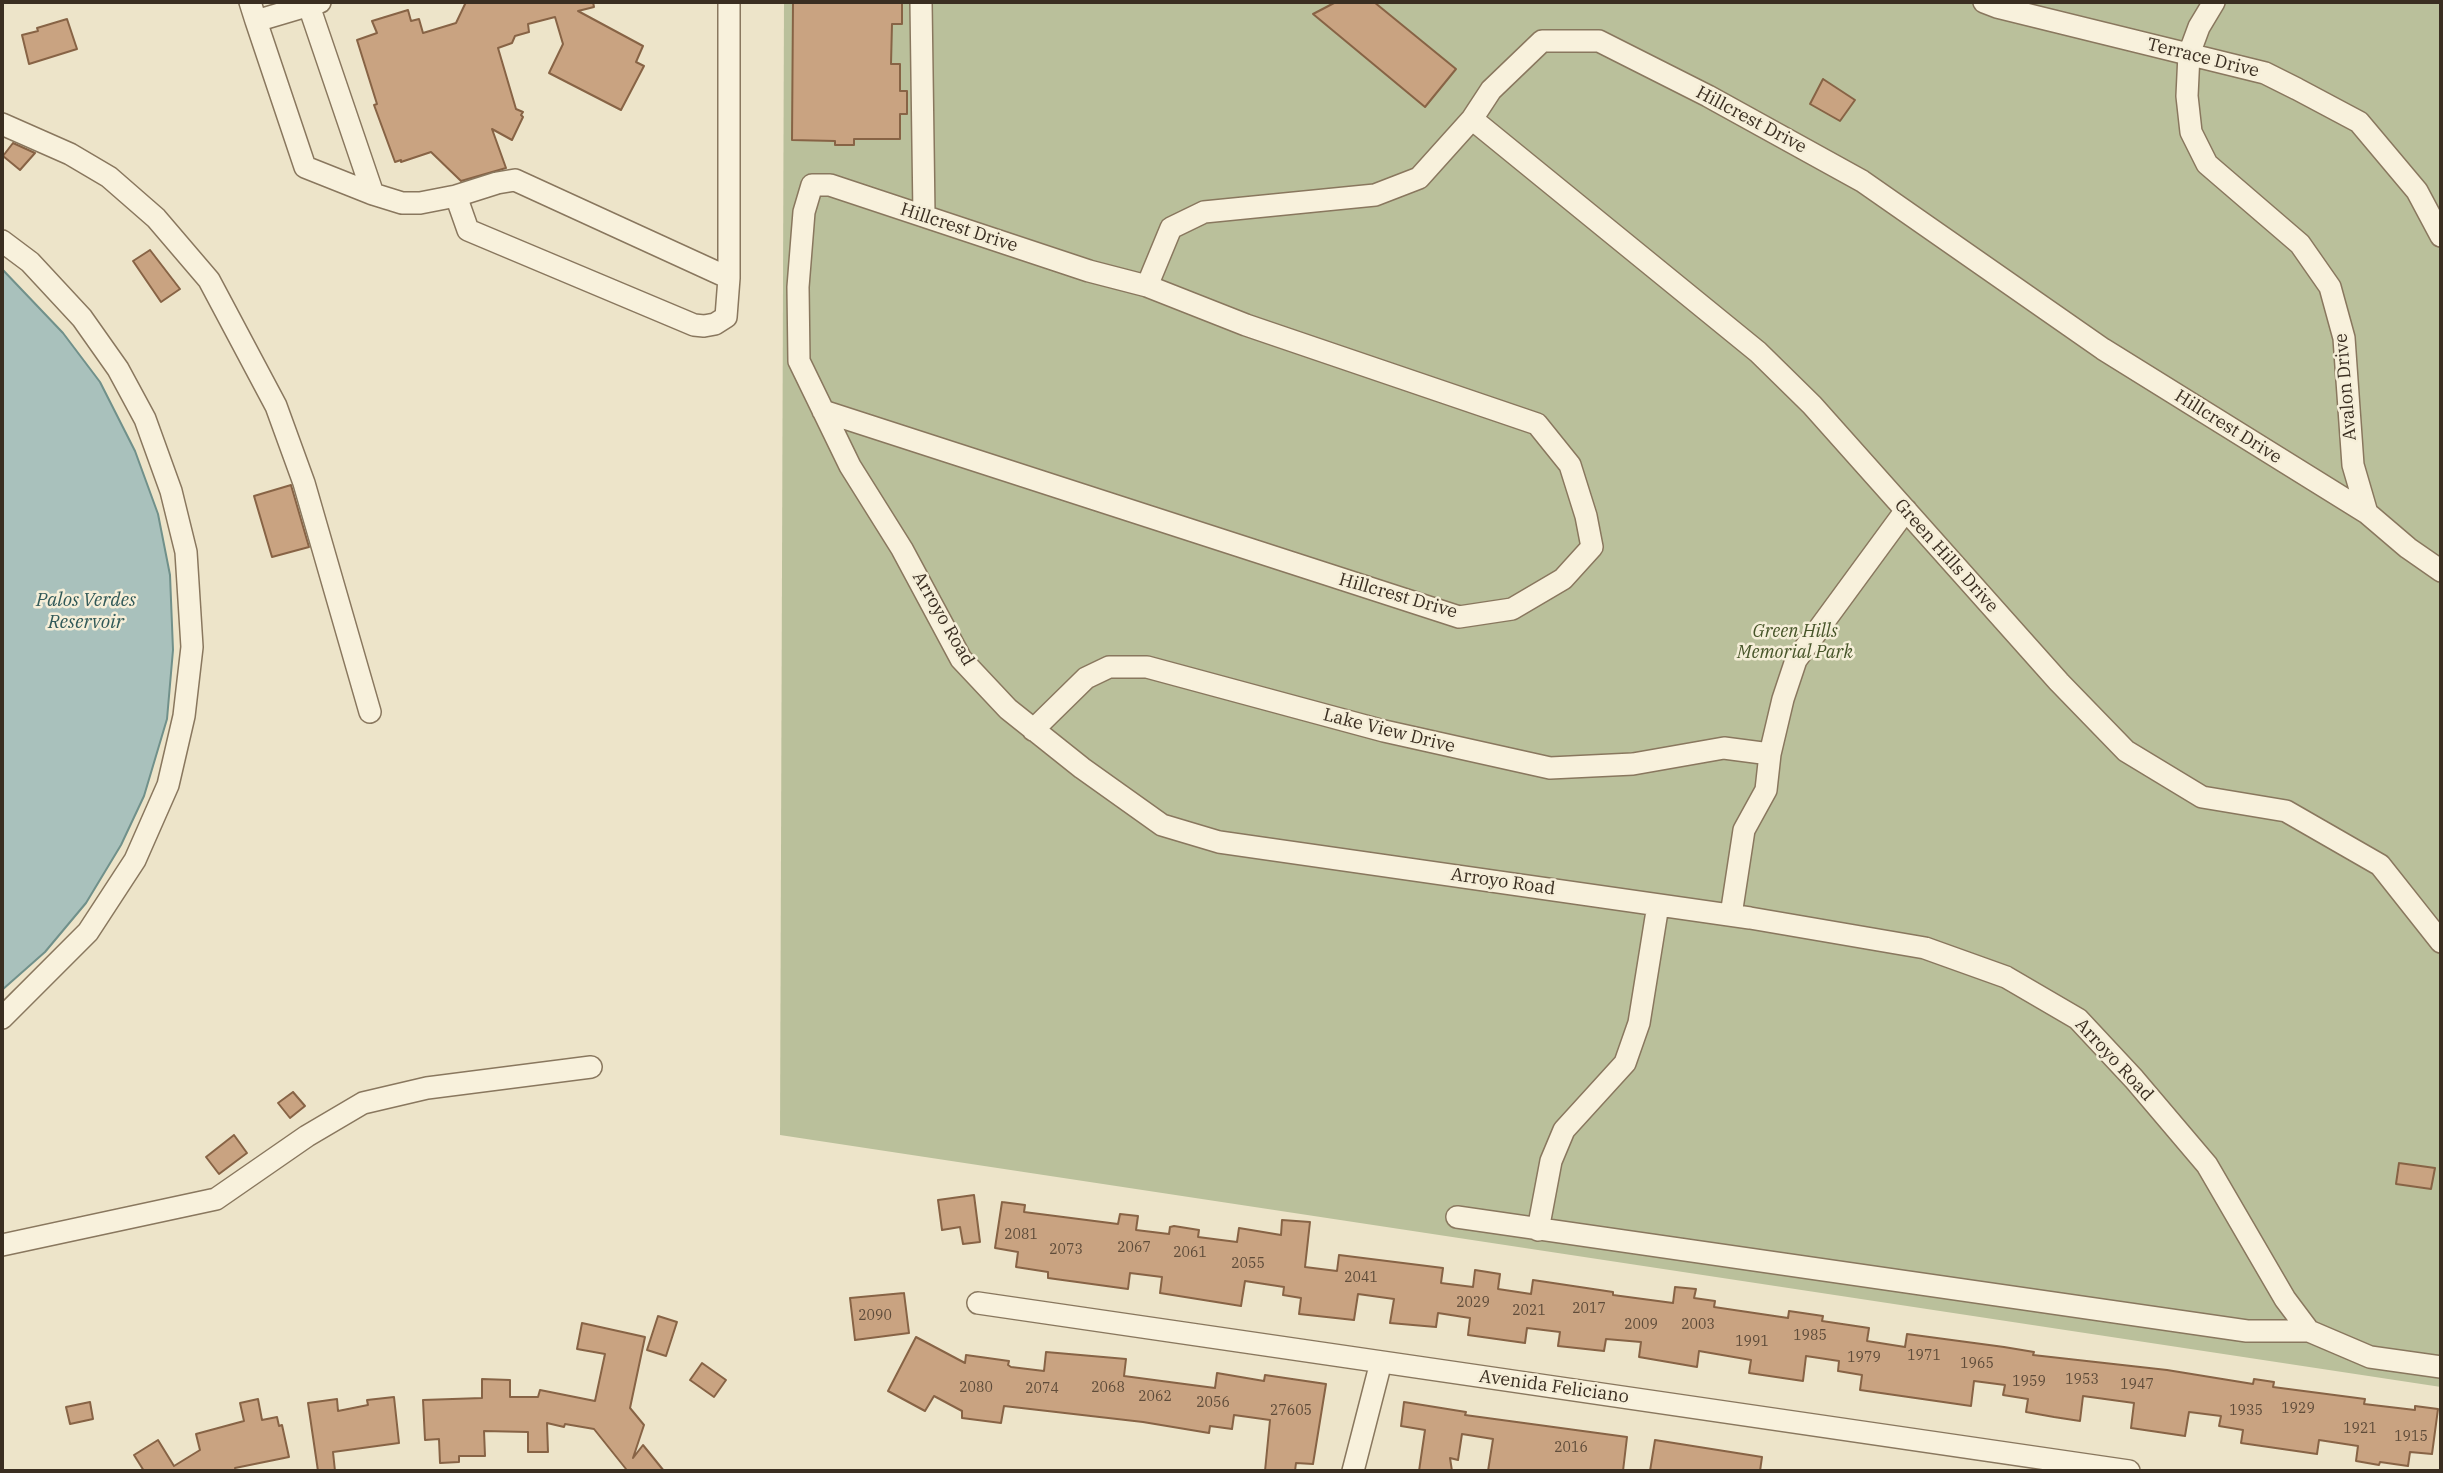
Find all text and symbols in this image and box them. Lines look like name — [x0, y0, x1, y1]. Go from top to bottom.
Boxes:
street label: Terrace Drive — [2145, 34, 2261, 82]
street label: Hillcrest Drive — [1692, 82, 1810, 158]
street label: Hillcrest Drive — [898, 199, 1020, 257]
street label: Avalon Drive — [2331, 332, 2361, 442]
street label: Hillcrest Drive — [2170, 385, 2286, 469]
street label: Green Hills Drive — [1889, 495, 2003, 617]
street label: Arroyo Road — [907, 568, 979, 670]
street label: Hillcrest Drive — [1336, 569, 1460, 623]
water label: Palos Verdes Reservoir — [36, 590, 136, 634]
park label: Green Hills Memorial Park — [1737, 621, 1853, 664]
street label: Lake View Drive — [1321, 704, 1457, 758]
street label: Arroyo Road — [1449, 864, 1557, 900]
street label: Arroyo Road — [2070, 1014, 2158, 1106]
house number: 2081 — [1004, 1227, 1038, 1243]
house number: 2067 — [1117, 1240, 1151, 1256]
house number: 2073 — [1049, 1242, 1083, 1258]
house number: 2061 — [1173, 1245, 1207, 1261]
house number: 2055 — [1231, 1256, 1265, 1272]
house number: 2041 — [1344, 1270, 1378, 1286]
house number: 2029 — [1456, 1295, 1490, 1311]
house number: 2017 — [1572, 1301, 1606, 1317]
house number: 2021 — [1512, 1303, 1546, 1319]
house number: 2090 — [858, 1308, 892, 1324]
house number: 2009 — [1624, 1317, 1658, 1333]
house number: 2003 — [1681, 1317, 1715, 1333]
house number: 1985 — [1793, 1328, 1827, 1344]
house number: 1991 — [1735, 1334, 1769, 1350]
house number: 1971 — [1907, 1348, 1941, 1364]
house number: 1979 — [1847, 1350, 1881, 1366]
house number: 1965 — [1960, 1356, 1994, 1372]
street label: Avenida Feliciano — [1478, 1366, 1630, 1408]
house number: 1953 — [2065, 1372, 2099, 1388]
house number: 1959 — [2012, 1374, 2046, 1390]
house number: 1947 — [2120, 1377, 2154, 1393]
house number: 2080 — [959, 1380, 993, 1396]
house number: 2068 — [1091, 1380, 1125, 1396]
house number: 2074 — [1025, 1381, 1059, 1397]
house number: 2062 — [1138, 1389, 1172, 1405]
house number: 2056 — [1196, 1395, 1230, 1411]
house number: 1929 — [2281, 1401, 2315, 1417]
house number: 27605 — [1270, 1403, 1312, 1419]
house number: 1935 — [2229, 1403, 2263, 1419]
house number: 1921 — [2343, 1421, 2377, 1437]
house number: 1915 — [2394, 1429, 2428, 1445]
house number: 2016 — [1554, 1440, 1588, 1456]

